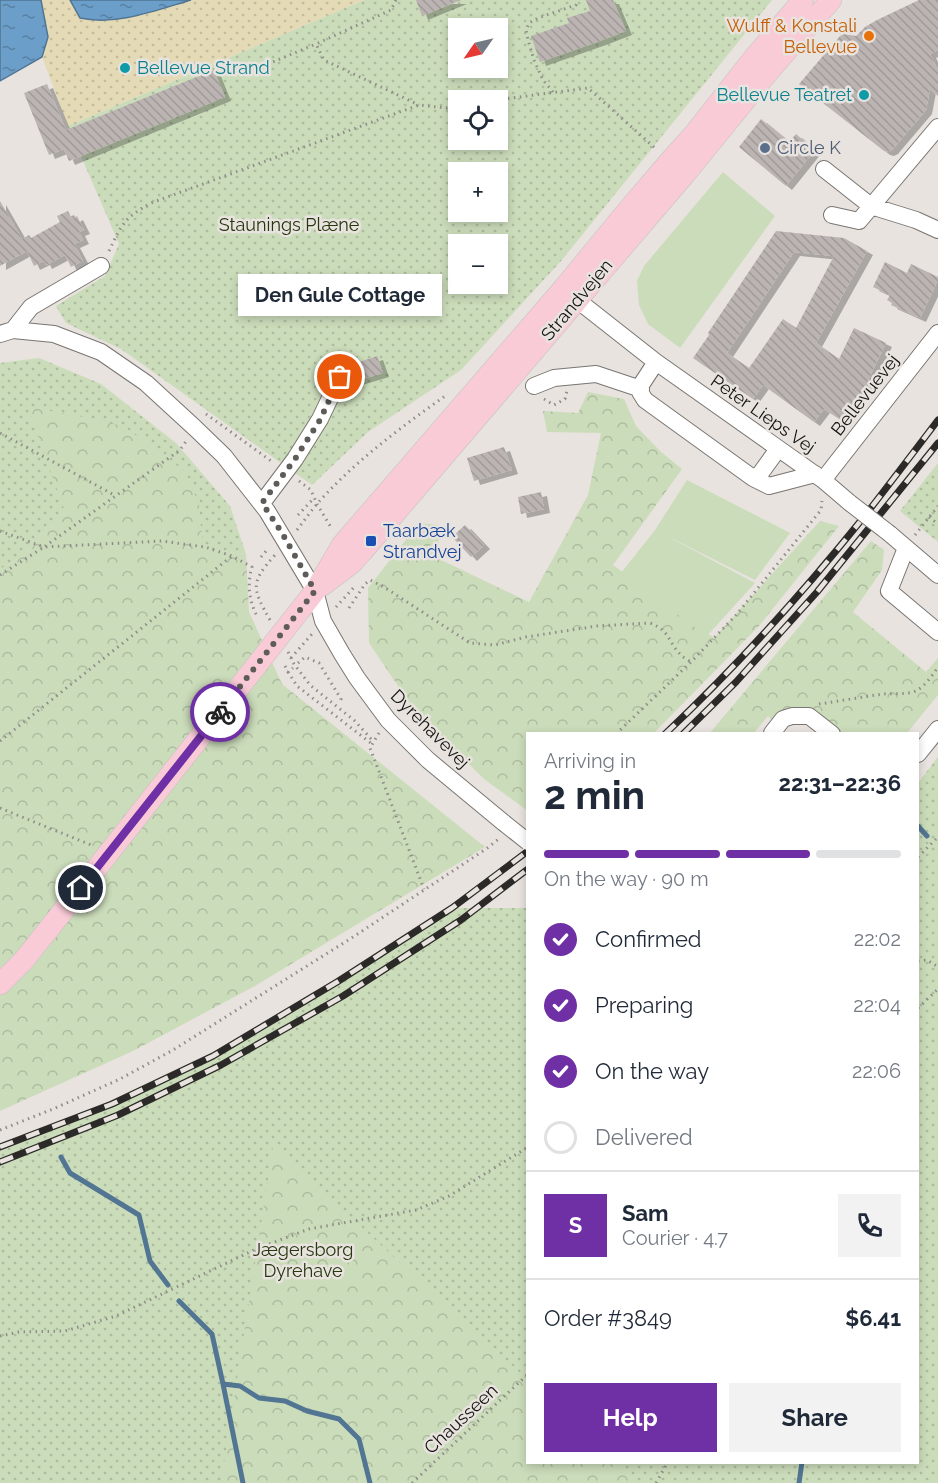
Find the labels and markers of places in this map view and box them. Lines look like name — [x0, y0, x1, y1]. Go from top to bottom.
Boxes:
place label: Wulff & Konstali Bellevue — [726, 15, 857, 57]
marker: Wulff & Konstali Bellevue — [862, 29, 876, 43]
place label: Bellevue Strand — [137, 57, 270, 78]
marker: Bellevue Strand — [118, 61, 132, 75]
place label: Bellevue Teatret — [717, 84, 852, 105]
marker: Bellevue Teatret — [857, 88, 871, 102]
place label: Circle K — [777, 137, 841, 158]
marker: Circle K — [758, 141, 772, 155]
callout: Den Gule Cottage — [238, 275, 442, 317]
pin — [314, 351, 365, 402]
place label: Taarbæk Strandvej — [383, 520, 461, 562]
marker: Taarbæk Strandvej — [364, 534, 378, 548]
pin — [55, 862, 106, 913]

